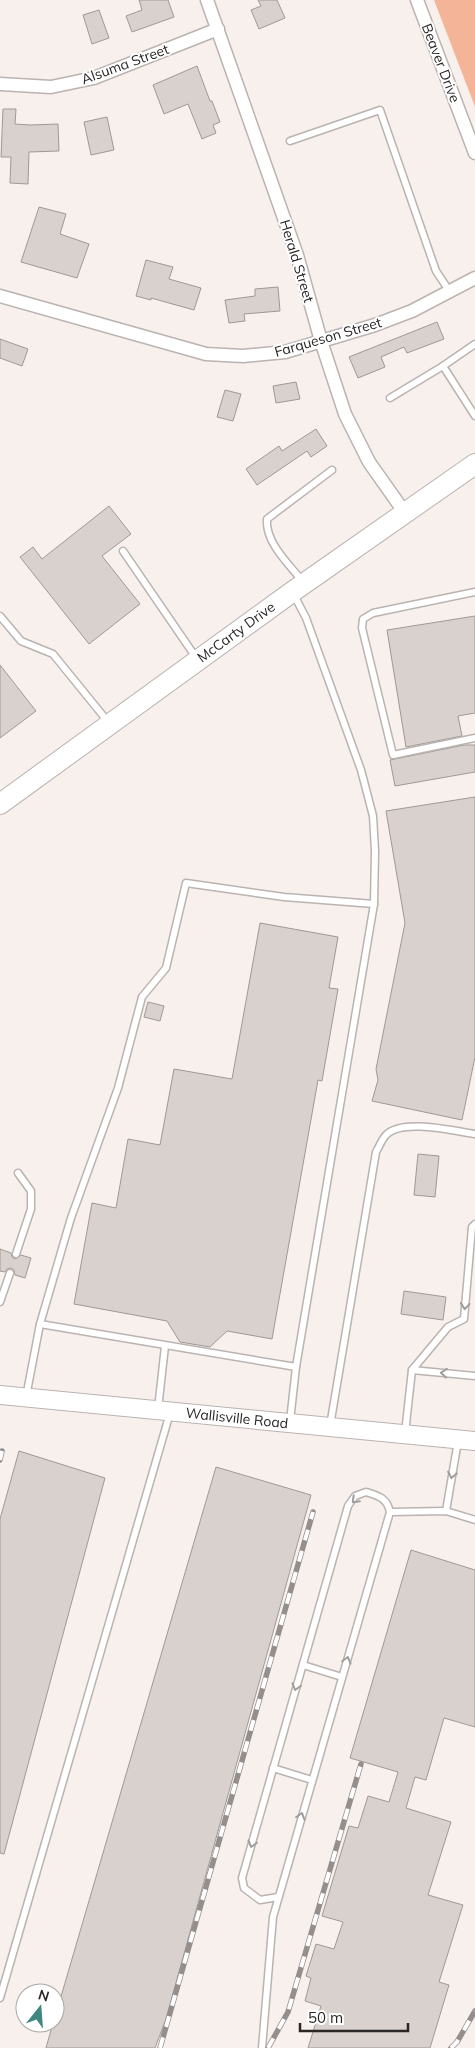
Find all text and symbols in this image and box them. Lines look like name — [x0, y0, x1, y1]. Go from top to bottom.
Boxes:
street label: Beaver Drive — [418, 21, 464, 105]
street label: Alsuma Street — [79, 40, 171, 88]
street label: Herald Street — [276, 217, 318, 305]
street label: Farqueson Street — [272, 313, 384, 361]
street label: McCarty Drive — [193, 598, 279, 666]
one-way arrow — [460, 1302, 471, 1310]
one-way arrow — [439, 1368, 447, 1379]
street label: Wallisville Road — [185, 1404, 289, 1432]
one-way arrow — [447, 1471, 458, 1480]
one-way arrow — [352, 1494, 361, 1503]
one-way arrow — [341, 1657, 351, 1665]
one-way arrow — [292, 1683, 302, 1691]
one-way arrow — [296, 1813, 306, 1821]
one-way arrow — [247, 1839, 257, 1847]
north arrow — [15, 1983, 65, 2033]
text: N — [36, 1985, 51, 2006]
scale bar — [300, 2000, 408, 2032]
text: 50 m — [308, 2008, 343, 2027]

